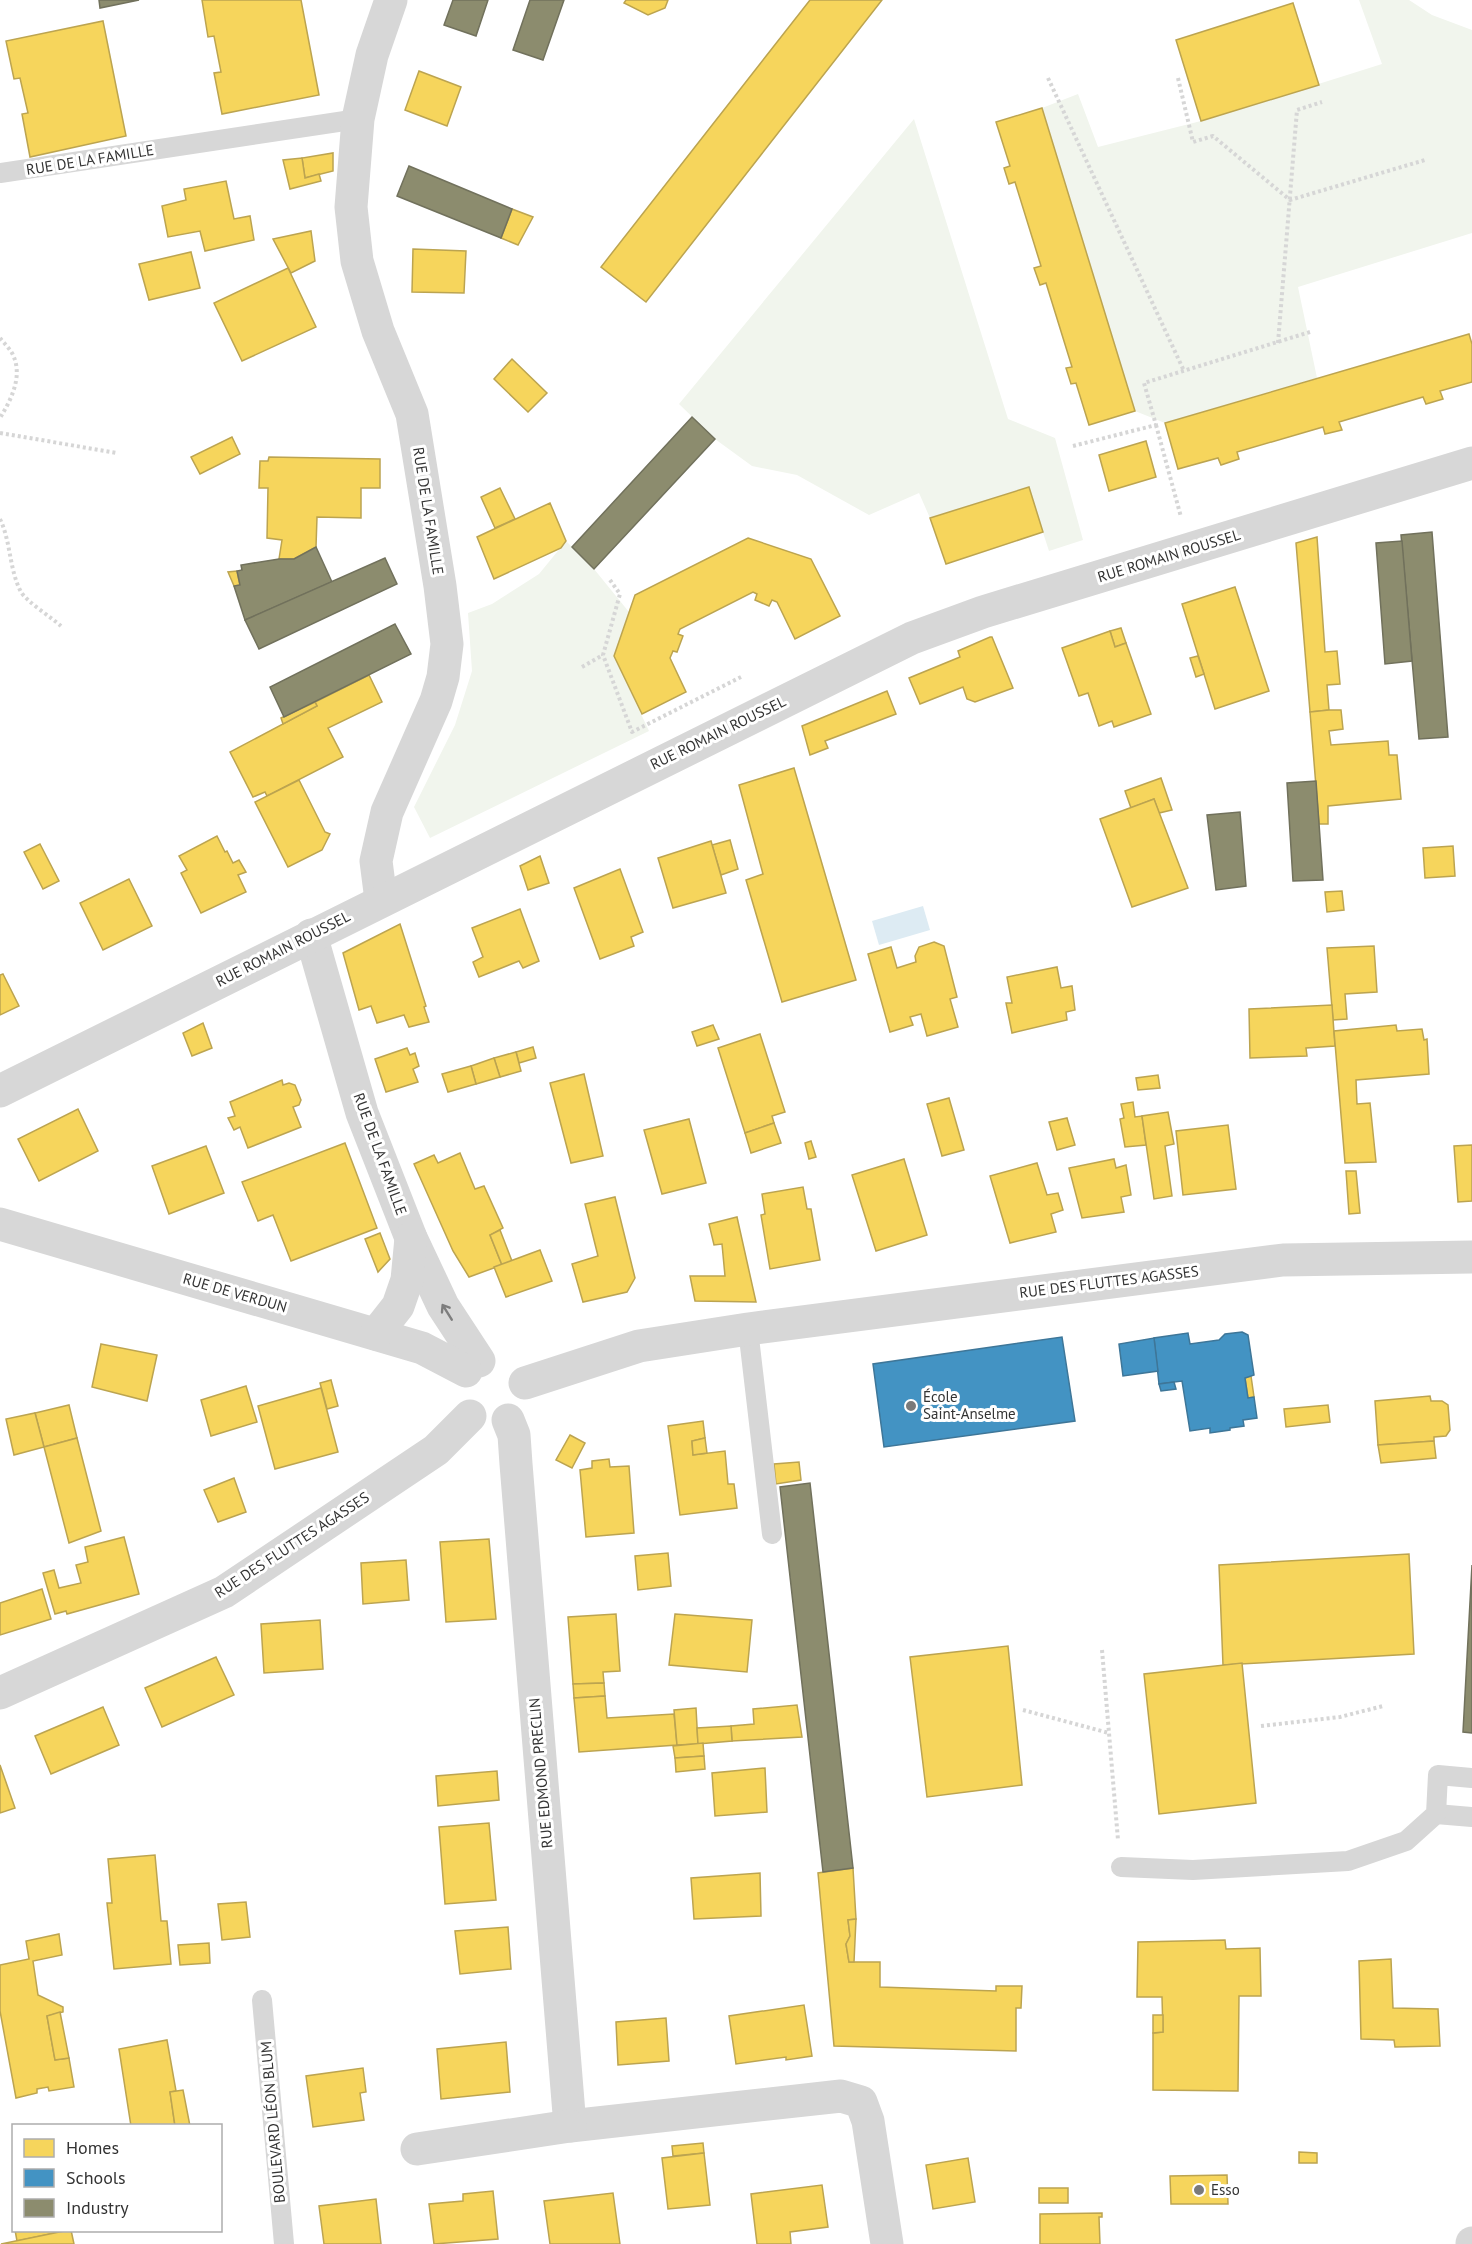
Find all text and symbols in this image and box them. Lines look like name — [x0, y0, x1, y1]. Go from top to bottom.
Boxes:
street label: RUE DE LA FAMILLE — [25, 140, 155, 179]
street label: RUE DE LA FAMILLE — [409, 446, 448, 576]
street label: RUE ROMAIN ROUSSEL — [1095, 525, 1243, 586]
street label: RUE ROMAIN ROUSSEL — [647, 691, 789, 774]
street label: RUE ROMAIN ROUSSEL — [212, 906, 353, 991]
street label: RUE DE LA FAMILLE — [349, 1090, 411, 1218]
street label: RUE DES FLUTTES AGASSES — [1018, 1261, 1200, 1302]
street label: RUE DE VERDUN — [181, 1269, 289, 1316]
one-way arrow — [441, 1303, 454, 1320]
place label: École Saint-Anselme — [923, 1387, 1016, 1423]
marker: École Saint-Anselme — [904, 1399, 918, 1413]
street label: RUE DES FLUTTES AGASSES — [211, 1487, 373, 1602]
street label: RUE EDMOND PRECLIN — [524, 1697, 557, 1849]
street label: BOULEVARD LÉON BLUM — [256, 2040, 289, 2204]
legend — [12, 2124, 222, 2232]
text: Homes — [66, 2136, 119, 2159]
text: Schools — [66, 2166, 126, 2189]
place label: Esso — [1211, 2180, 1240, 2199]
marker: Esso — [1192, 2183, 1206, 2197]
text: Industry — [66, 2196, 129, 2219]

